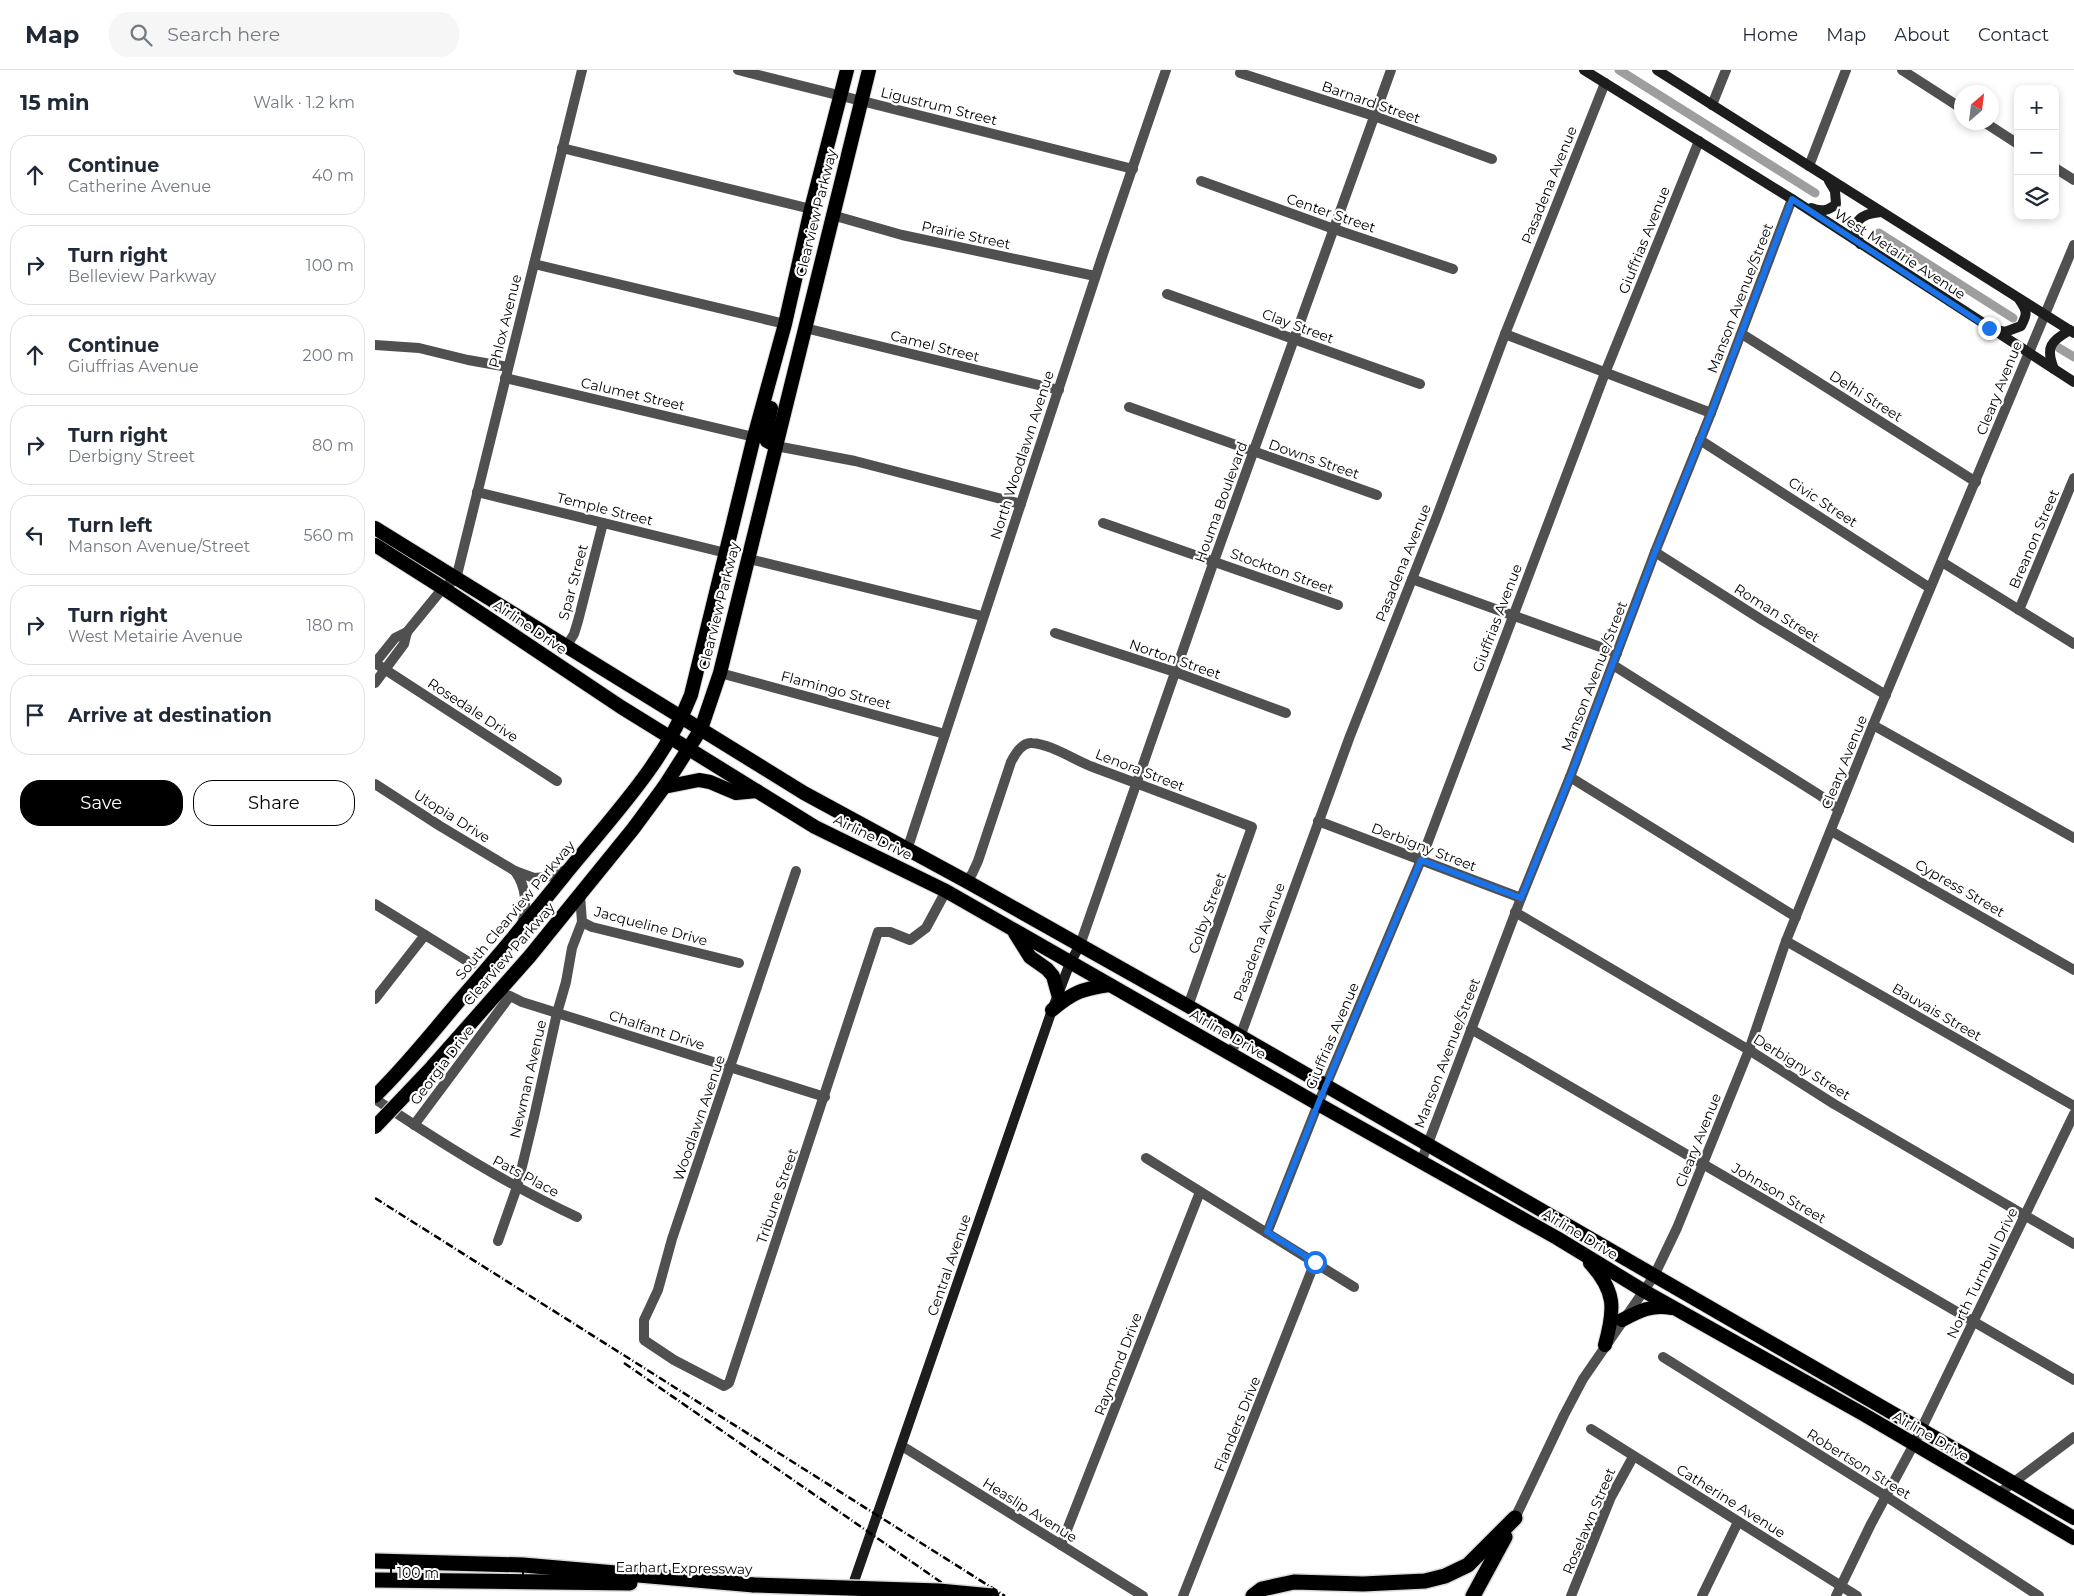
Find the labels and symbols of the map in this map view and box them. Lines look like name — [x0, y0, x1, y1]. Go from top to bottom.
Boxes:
street label: Barnard Street — [1319, 77, 1423, 127]
street label: Ligustrum Street — [879, 83, 999, 129]
north arrow — [1954, 85, 1999, 130]
street label: Pasadena Avenue — [1517, 124, 1581, 246]
street label: Clearview Parkway — [791, 147, 841, 279]
street label: Giuffrias Avenue — [1614, 184, 1674, 296]
street label: Center Street — [1284, 189, 1378, 237]
street label: West Metairie Avenue — [1831, 205, 1969, 303]
street label: Prairie Street — [920, 217, 1012, 253]
street label: Manson Avenue/Street — [1703, 220, 1777, 376]
street label: Phlox Avenue — [485, 272, 525, 370]
street label: Clay Street — [1260, 305, 1337, 347]
route end — [1978, 317, 2001, 340]
street label: Camel Street — [889, 326, 982, 366]
street label: Cleary Avenue — [1972, 338, 2026, 438]
street label: Delhi Street — [1826, 366, 1906, 426]
street label: North Woodlawn Avenue — [986, 368, 1058, 542]
street label: Calumet Street — [579, 373, 687, 415]
street label: Downs Street — [1266, 435, 1362, 483]
street label: Houma Boulevard — [1191, 439, 1251, 565]
street label: Civic Street — [1785, 473, 1861, 531]
street label: Breanon Street — [2005, 486, 2063, 591]
street label: Temple Street — [555, 488, 655, 530]
street label: Pasadena Avenue — [1371, 502, 1435, 624]
street label: Clearview Parkway — [694, 540, 744, 672]
street label: Spar Street — [554, 542, 592, 622]
street label: Stockton Street — [1228, 544, 1336, 598]
street label: Giuffrias Avenue — [1468, 561, 1526, 675]
street label: Roman Street — [1731, 580, 1823, 647]
street label: Airline Drive — [490, 596, 570, 658]
street label: Manson Avenue/Street — [1557, 598, 1631, 754]
street label: Norton Street — [1127, 635, 1223, 683]
street label: Flamingo Street — [779, 667, 893, 713]
street label: Rosedale Drive — [424, 674, 522, 746]
street label: Cleary Avenue — [1817, 712, 1871, 812]
street label: Lenora Street — [1093, 745, 1187, 795]
street label: Utopia Drive — [410, 785, 494, 847]
street label: Airline Drive — [831, 810, 915, 864]
street label: Derbigny Street — [1369, 819, 1479, 875]
street label: South Clearview Parkway — [452, 837, 578, 983]
street label: Cypress Street — [1912, 855, 2008, 921]
street label: Colby Street — [1184, 870, 1230, 956]
street label: Pasadena Avenue — [1229, 880, 1289, 1004]
street label: Clearview Parkway — [460, 899, 558, 1009]
street label: Jacqueline Drive — [592, 902, 709, 950]
street label: Manson Avenue/Street — [1410, 975, 1484, 1131]
street label: Bauvais Street — [1889, 979, 1985, 1045]
street label: Giuffrias Avenue — [1301, 980, 1363, 1092]
street label: Airline Drive — [1187, 1005, 1269, 1063]
street label: Chalfant Drive — [607, 1006, 707, 1054]
street label: Newman Avenue — [506, 1018, 550, 1140]
street label: Georgia Drive — [406, 1021, 478, 1109]
street label: Derbigny Street — [1750, 1030, 1854, 1104]
street label: Woodlawn Avenue — [669, 1053, 729, 1183]
street label: Cleary Avenue — [1671, 1090, 1725, 1190]
street label: Tribune Street — [752, 1146, 802, 1246]
street label: Pats Place — [490, 1151, 562, 1201]
street label: Johnson Street — [1728, 1158, 1830, 1227]
street label: Airline Drive — [1539, 1204, 1621, 1264]
street label: North Turnbull Drive — [1942, 1204, 2022, 1342]
street label: Central Avenue — [923, 1212, 975, 1318]
route start — [1304, 1251, 1327, 1274]
street label: Raymond Drive — [1090, 1310, 1146, 1418]
street label: Flanders Drive — [1210, 1374, 1264, 1474]
street label: Airline Drive — [1890, 1407, 1972, 1465]
street label: Robertson Street — [1804, 1425, 1915, 1503]
street label: Catherine Avenue — [1673, 1460, 1789, 1542]
street label: Roselawn Street — [1558, 1465, 1620, 1577]
street label: Heaslip Avenue — [979, 1474, 1081, 1546]
street label: Earhart Expressway — [615, 1558, 753, 1578]
scale bar — [390, 1561, 524, 1584]

